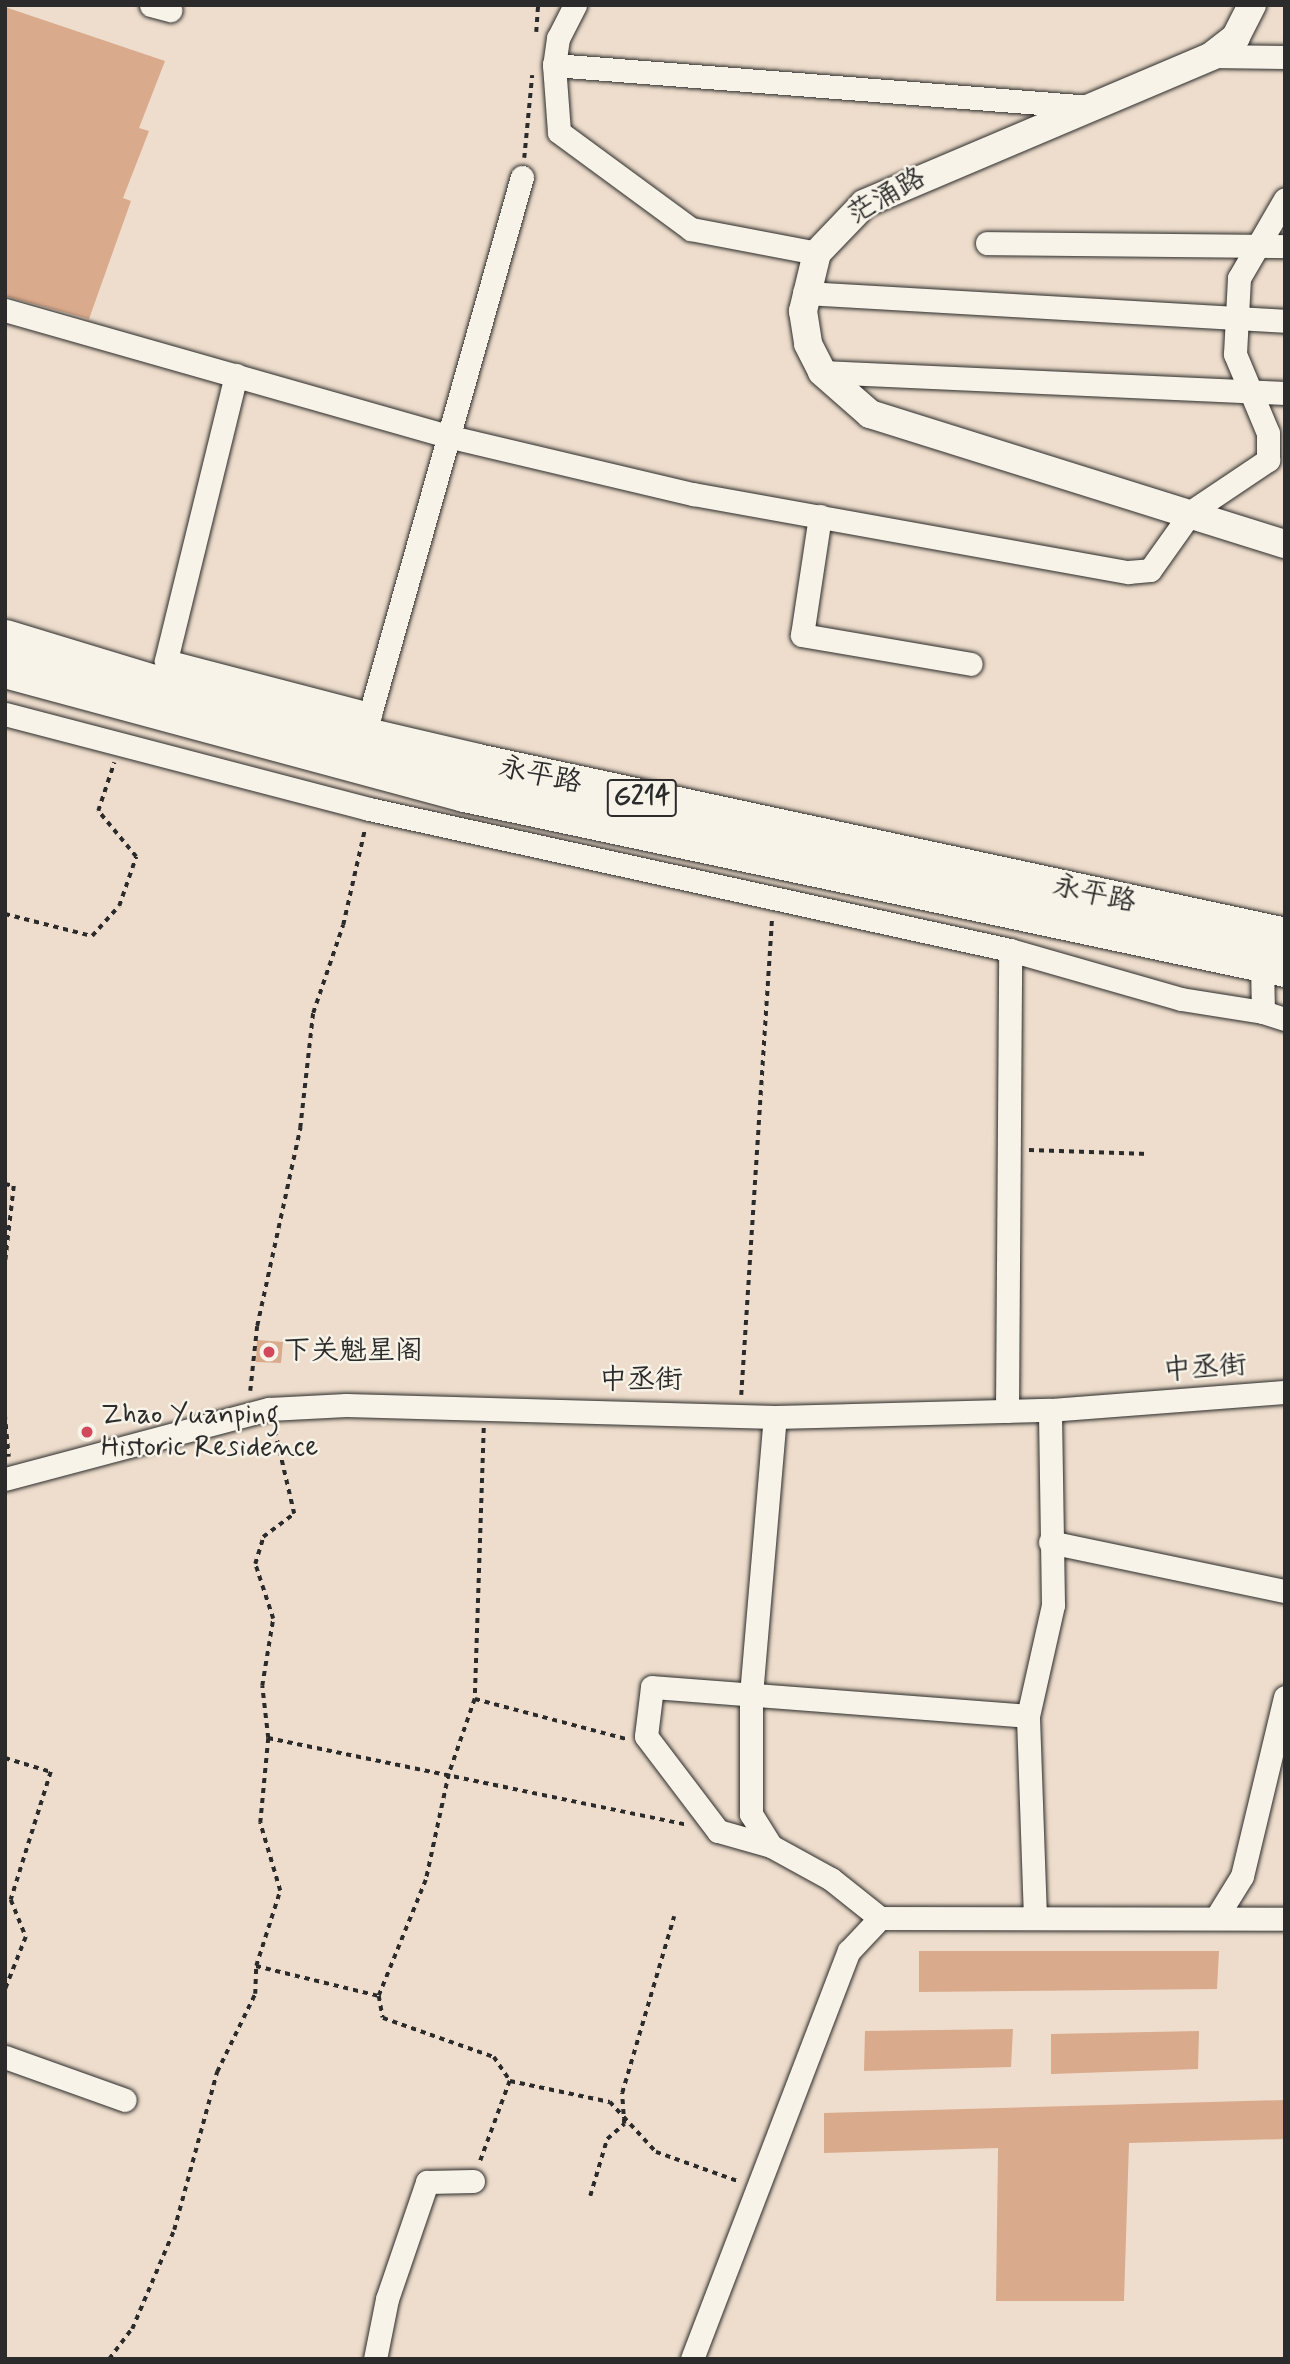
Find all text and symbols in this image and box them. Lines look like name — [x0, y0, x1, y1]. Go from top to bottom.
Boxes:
street label: 茫涌路 — [842, 161, 932, 233]
street label: 永平路 — [495, 751, 585, 801]
road number: G214 — [605, 776, 679, 820]
street label: 永平路 — [1049, 870, 1139, 920]
place label: 下关魁星阁 — [283, 1335, 423, 1369]
marker: 下关魁星阁 — [261, 1344, 277, 1360]
street label: 中丞街 — [1162, 1349, 1248, 1389]
street label: 中丞街 — [599, 1364, 683, 1398]
place label: Zhao Yuanping Historic Residence — [101, 1399, 312, 1465]
marker: Zhao Yuanping Historic Residence — [79, 1424, 95, 1440]

